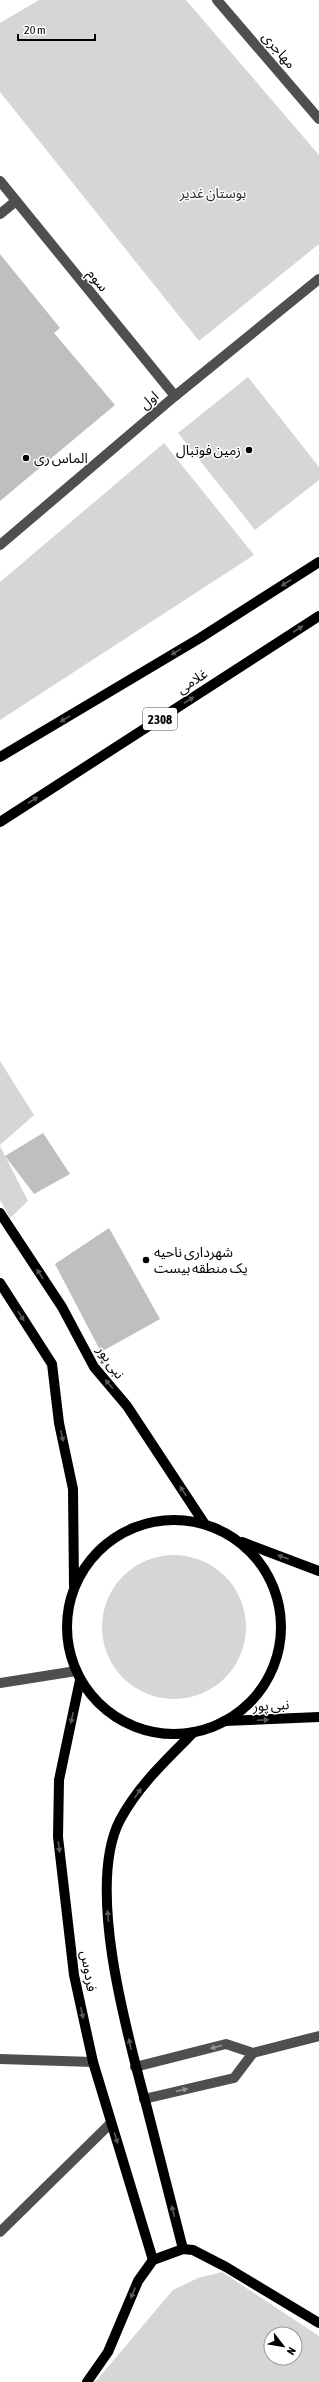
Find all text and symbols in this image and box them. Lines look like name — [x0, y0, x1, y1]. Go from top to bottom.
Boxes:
scale bar — [18, 16, 95, 42]
text: 20 m — [24, 23, 46, 37]
street label: مهاجری — [258, 29, 299, 72]
park label: بوستان غدیر — [179, 185, 246, 202]
street label: سوم — [82, 265, 112, 296]
street label: اول — [136, 388, 162, 413]
place label: زمین فوتبال — [176, 442, 241, 459]
marker: زمین فوتبال — [244, 445, 254, 455]
place label: الماس ری — [34, 450, 88, 467]
marker: الماس ری — [21, 453, 31, 463]
one-way arrow — [281, 579, 291, 587]
one-way arrow — [293, 625, 304, 633]
one-way arrow — [170, 649, 182, 656]
street label: غلامی — [174, 665, 211, 698]
one-way arrow — [183, 696, 195, 703]
road number: 2308 — [143, 708, 177, 730]
one-way arrow — [59, 715, 71, 722]
one-way arrow — [27, 797, 39, 804]
place label: شهرداری ناحیه یک منطقه بیست — [154, 1244, 248, 1276]
marker: شهرداری ناحیه یک منطقه بیست — [141, 1255, 151, 1265]
one-way arrow — [36, 1269, 44, 1279]
one-way arrow — [17, 1310, 25, 1321]
street label: نبی پور — [92, 1342, 128, 1383]
one-way arrow — [104, 1379, 113, 1390]
one-way arrow — [59, 1430, 65, 1442]
one-way arrow — [179, 1486, 187, 1496]
one-way arrow — [276, 1553, 288, 1559]
street label: نبی پور — [251, 1696, 290, 1716]
one-way arrow — [69, 1712, 75, 1724]
one-way arrow — [257, 1716, 269, 1723]
one-way arrow — [134, 1787, 142, 1798]
one-way arrow — [56, 1841, 62, 1853]
one-way arrow — [105, 1910, 111, 1922]
street label: فردوس — [77, 1949, 100, 1993]
one-way arrow — [79, 2007, 85, 2019]
one-way arrow — [127, 2038, 133, 2051]
one-way arrow — [210, 2044, 222, 2050]
one-way arrow — [176, 2087, 189, 2093]
one-way arrow — [113, 2133, 119, 2145]
one-way arrow — [170, 2205, 176, 2217]
one-way arrow — [130, 2287, 136, 2298]
north arrow — [263, 2326, 303, 2366]
text: N — [285, 2345, 298, 2357]

